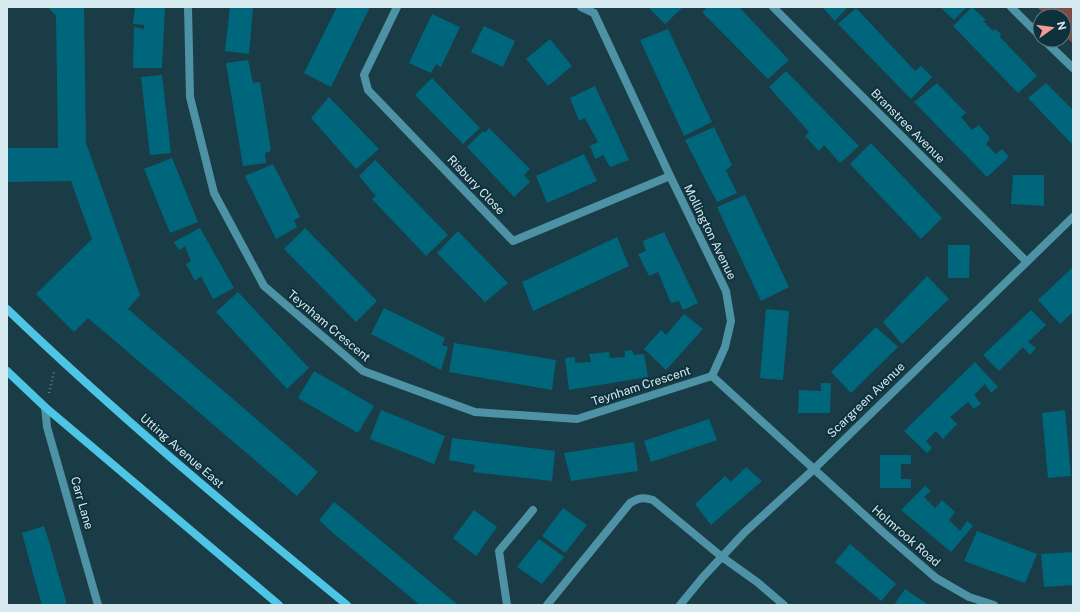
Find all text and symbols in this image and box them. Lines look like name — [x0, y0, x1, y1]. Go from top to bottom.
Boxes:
north arrow — [1032, 8, 1072, 48]
text: N — [1055, 20, 1069, 31]
street label: Branstree Avenue — [868, 86, 948, 166]
street label: Risbury Close — [444, 153, 508, 218]
street label: Mollington Avenue — [681, 182, 739, 282]
street label: Teynham Crescent — [285, 287, 373, 365]
street label: Scargreen Avenue — [824, 359, 908, 441]
street label: Teynham Crescent — [590, 363, 693, 409]
street label: Utting Avenue East — [137, 411, 227, 491]
street label: Carr Lane — [68, 475, 96, 531]
street label: Holmrook Road — [869, 502, 943, 570]

